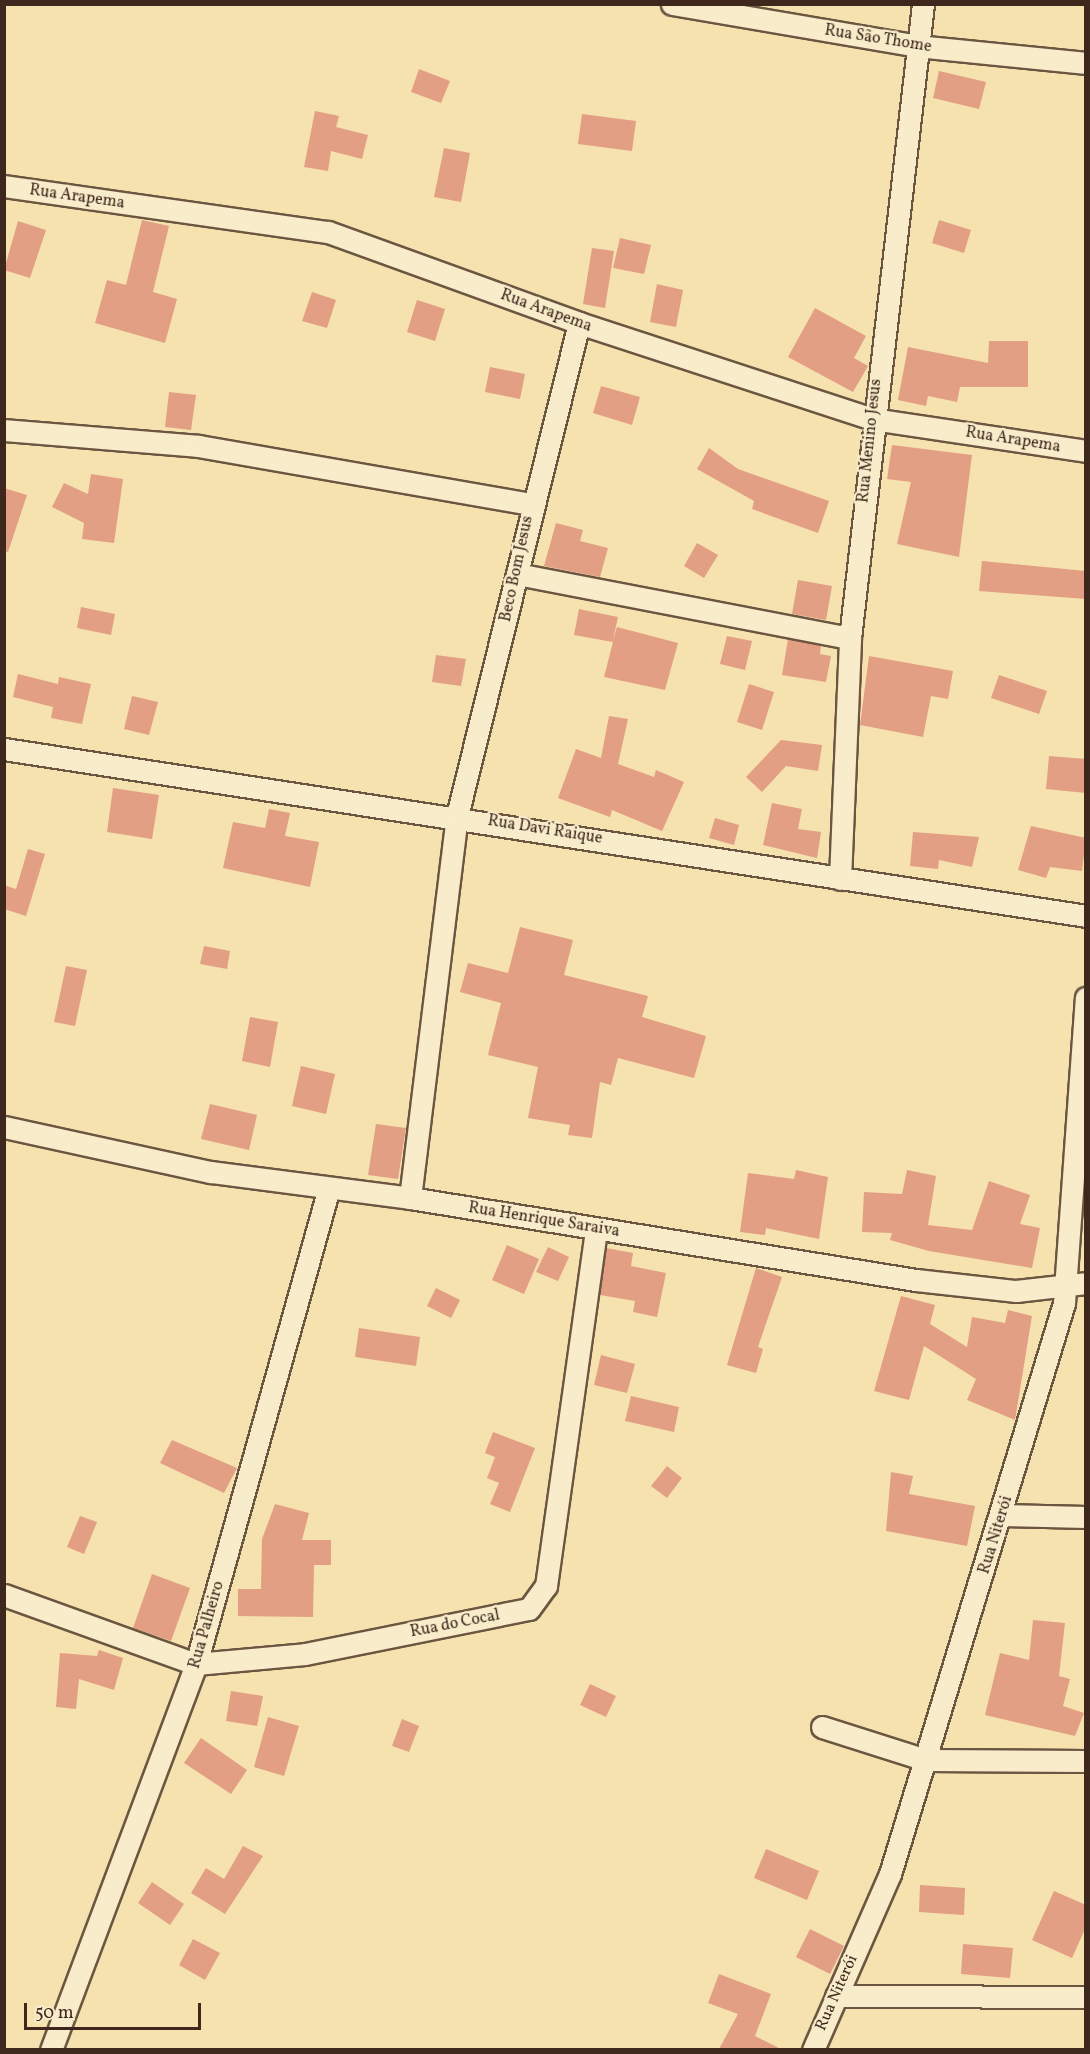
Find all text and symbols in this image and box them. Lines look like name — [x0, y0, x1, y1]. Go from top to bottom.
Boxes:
street label: Rua São Thome — [823, 21, 933, 57]
street label: Rua Arapema — [28, 181, 126, 213]
street label: Rua Arapema — [498, 286, 594, 336]
street label: Rua Menino Jesus — [854, 378, 886, 504]
street label: Rua Arapema — [964, 423, 1062, 457]
street label: Beco Bom Jesus — [496, 514, 538, 624]
street label: Rua Davi Raique — [486, 811, 604, 849]
street label: Rua Henrique Saraiva — [467, 1199, 621, 1241]
street label: Rua Niterói — [975, 1494, 1017, 1576]
street label: Rua Palheiro — [185, 1579, 229, 1671]
street label: Rua do Cocal — [409, 1606, 501, 1642]
street label: Rua Niterói — [812, 1952, 862, 2034]
scale bar — [27, 1991, 204, 2029]
text: 50 m — [35, 2001, 74, 2026]

